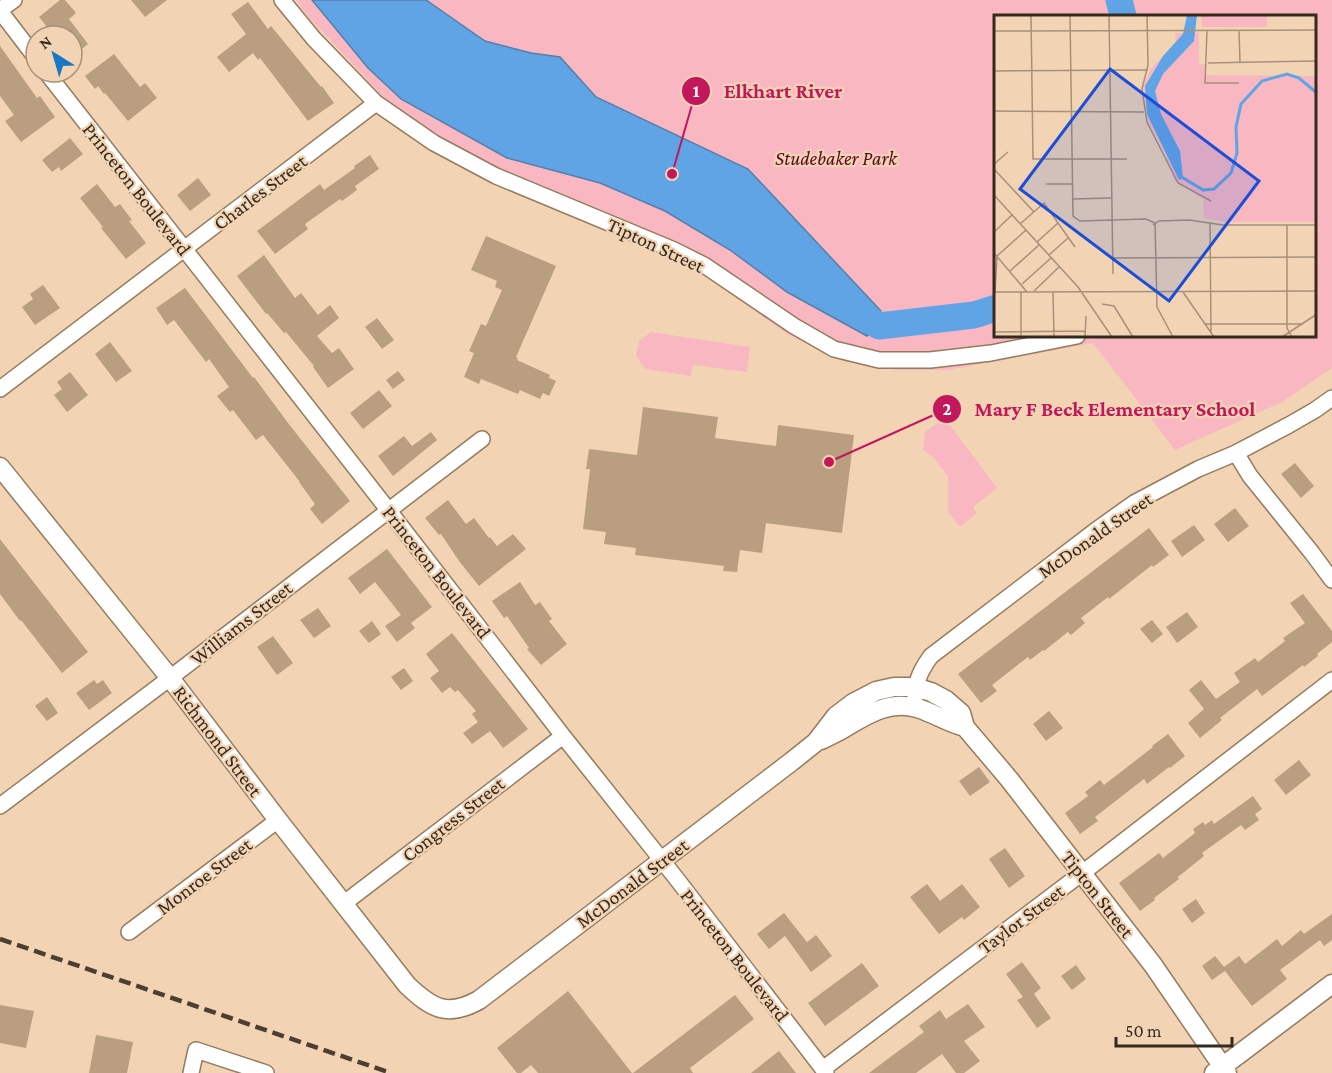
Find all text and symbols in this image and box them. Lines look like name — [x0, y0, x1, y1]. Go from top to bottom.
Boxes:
inset map — [994, 15, 1317, 338]
north arrow — [24, 24, 84, 84]
text: N — [36, 32, 55, 52]
callout: Elkhart River — [681, 71, 854, 110]
text: Elkhart River — [724, 79, 843, 103]
text: 1 — [693, 81, 700, 101]
street label: Princeton Boulevard — [78, 118, 196, 260]
park label: Studebaker Park — [775, 147, 898, 169]
street label: Charles Street — [209, 150, 311, 234]
street label: Tipton Street — [604, 213, 708, 278]
callout: Mary F Beck Elementary School — [932, 389, 1267, 428]
text: Mary F Beck Elementary School — [975, 397, 1256, 421]
text: 2 — [942, 399, 952, 419]
street label: McDonald Street — [1034, 487, 1157, 583]
street label: Princeton Boulevard — [378, 501, 496, 643]
street label: Williams Street — [186, 576, 296, 669]
street label: Richmond Street — [169, 681, 267, 801]
street label: Congress Street — [397, 772, 509, 867]
street label: Monroe Street — [152, 833, 256, 919]
street label: McDonald Street — [572, 834, 693, 932]
street label: Tipton Street — [1056, 846, 1139, 943]
street label: Taylor Street — [974, 879, 1069, 959]
street label: Princeton Boulevard — [676, 884, 794, 1026]
scale bar — [1116, 1010, 1232, 1048]
text: 50 m — [1125, 1021, 1162, 1041]

